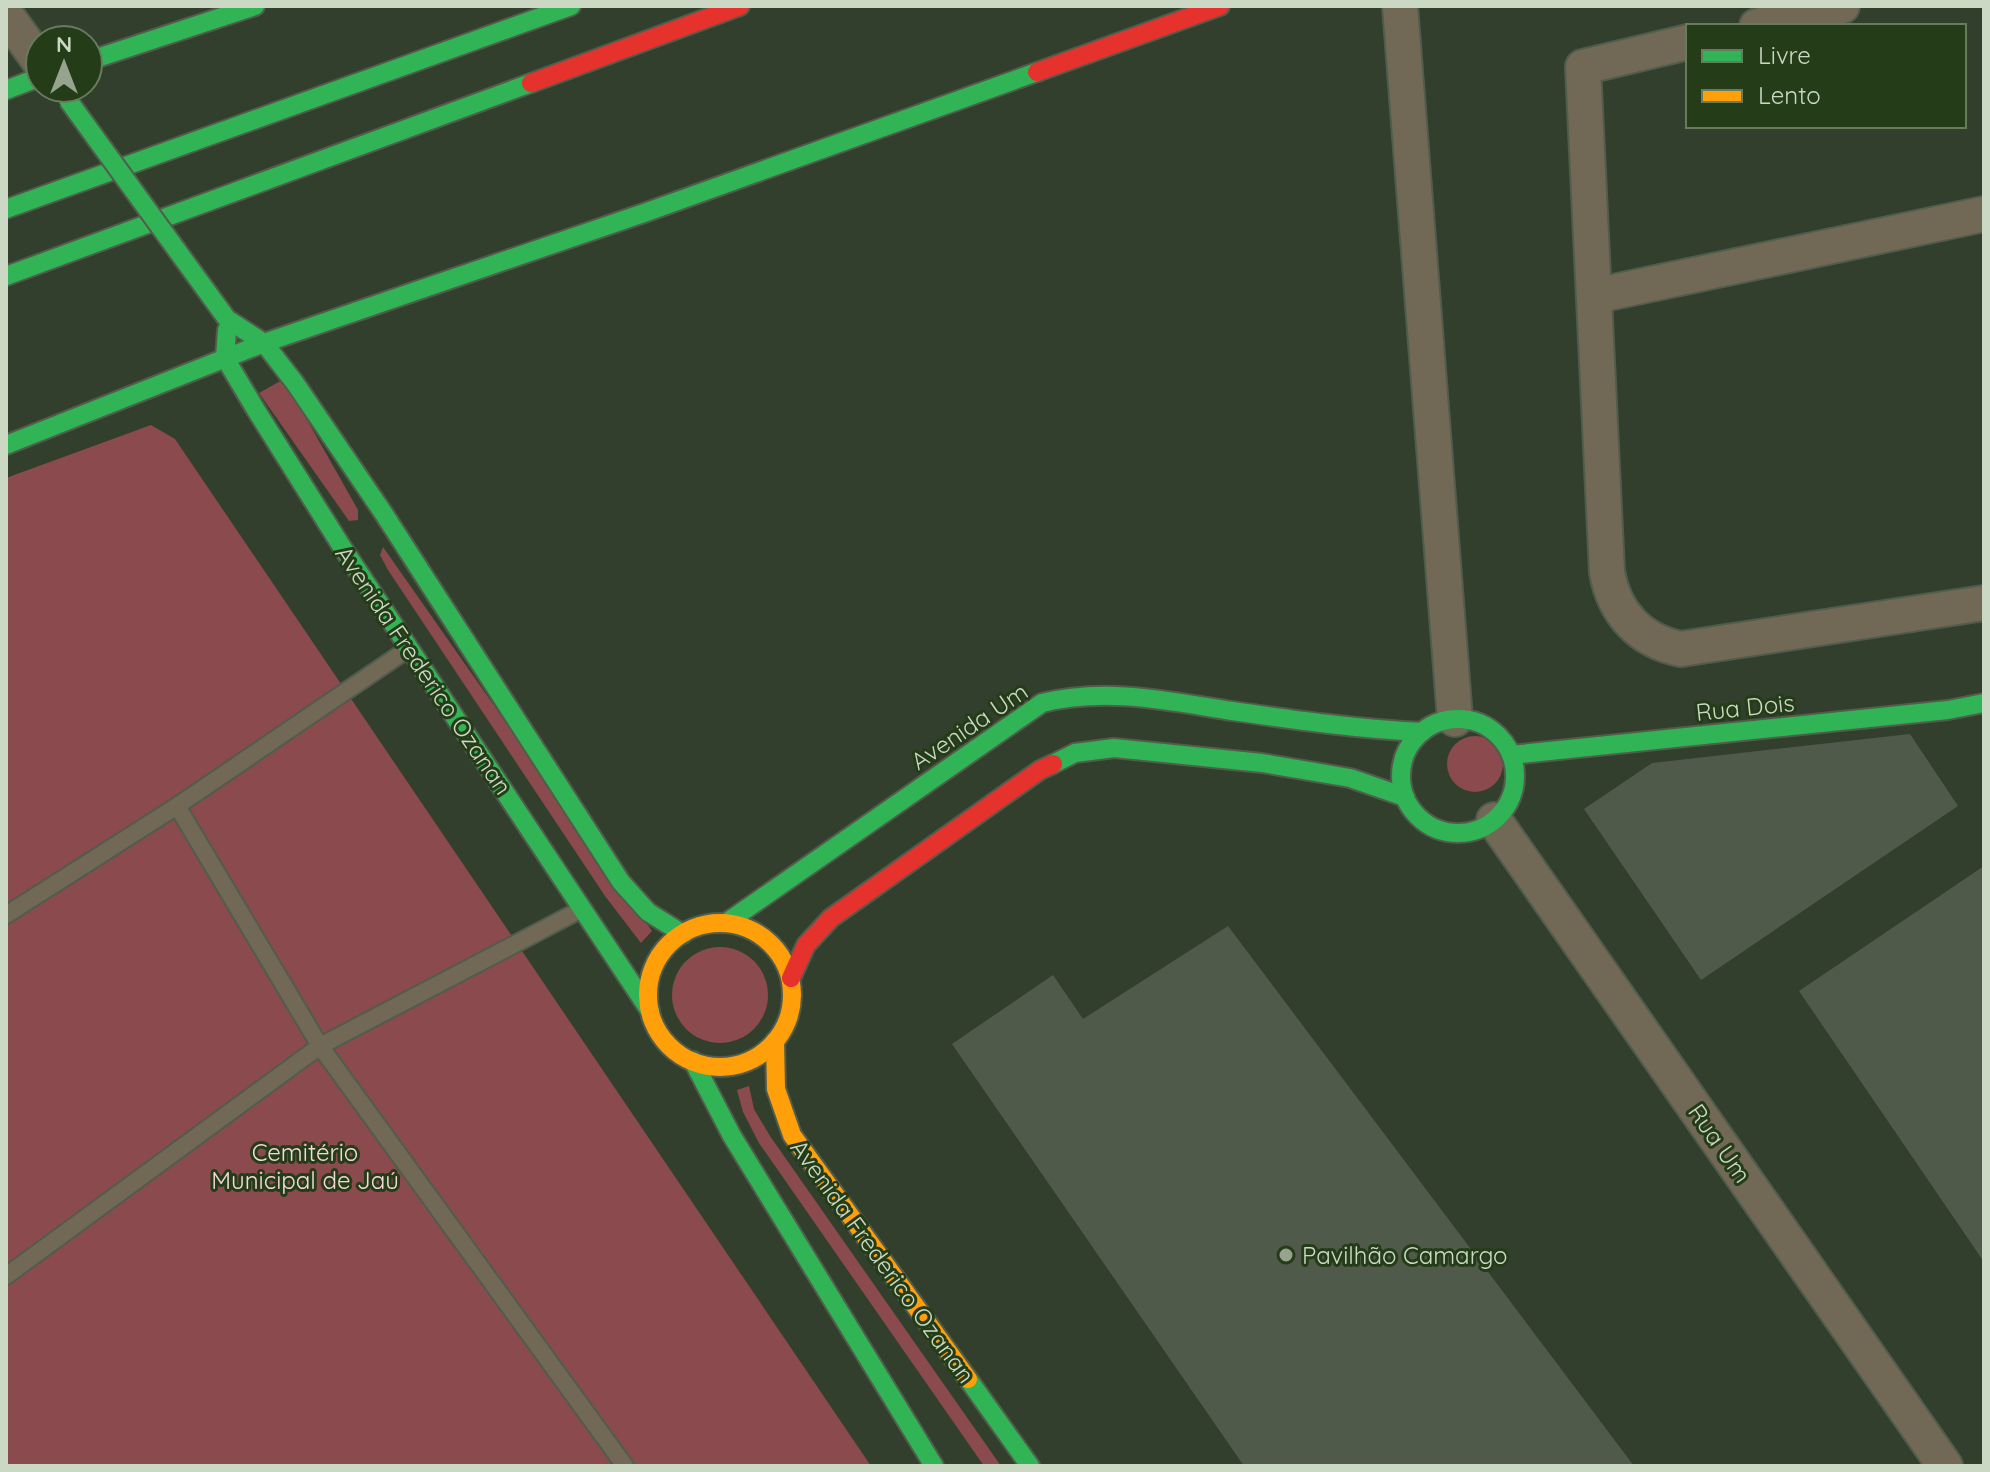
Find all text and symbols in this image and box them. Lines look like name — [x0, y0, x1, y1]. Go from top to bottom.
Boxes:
north arrow — [24, 24, 104, 104]
legend — [1686, 24, 1966, 128]
text: N — [56, 30, 72, 58]
text: Livre — [1758, 40, 1811, 70]
text: Lento — [1758, 80, 1821, 110]
street label: Avenida Frederico Ozanan — [329, 540, 519, 800]
street label: Avenida Um — [905, 676, 1033, 776]
street label: Rua Dois — [1694, 687, 1796, 727]
street label: Rua Um — [1682, 1098, 1758, 1188]
street label: Avenida Frederico Ozanan — [784, 1133, 982, 1389]
park label: Cemitério Municipal de Jaú — [211, 1137, 399, 1195]
place label: Pavilhão Camargo — [1302, 1240, 1508, 1270]
marker: Pavilhão Camargo — [1277, 1246, 1295, 1264]

